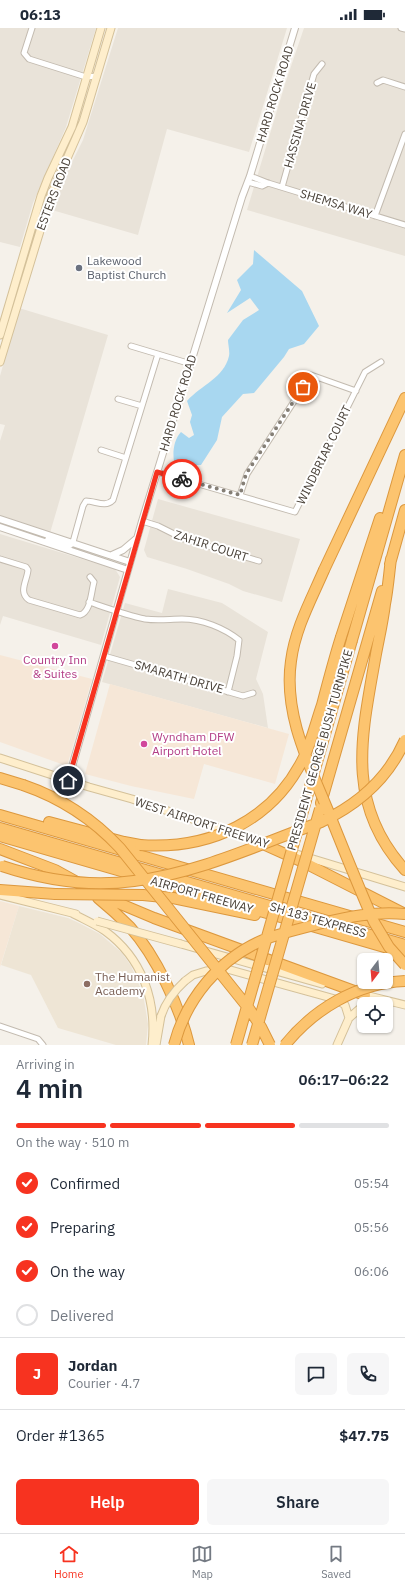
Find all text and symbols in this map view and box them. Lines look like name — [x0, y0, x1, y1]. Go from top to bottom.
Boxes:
text: 06:13 — [20, 5, 61, 24]
street label: HARD ROCK ROAD — [253, 44, 296, 144]
street label: HASSINA DRIVE — [280, 80, 319, 170]
street label: ESTERS ROAD — [33, 155, 74, 232]
street label: SHEMSA WAY — [298, 185, 374, 222]
place label: Lakewood Baptist Church — [87, 253, 166, 282]
marker: Lakewood Baptist Church — [74, 263, 84, 273]
street label: HARD ROCK ROAD — [156, 353, 199, 453]
pin — [286, 370, 320, 404]
icon: bag — [292, 376, 314, 398]
street label: WINDBRIAR COURT — [293, 403, 354, 507]
courier — [162, 459, 202, 499]
icon: bike — [171, 468, 193, 490]
street label: ZAHIR COURT — [172, 527, 250, 565]
marker: Country Inn & Suites — [50, 641, 60, 651]
street label: PRESIDENT GEORGE BUSH TURNPIKE — [284, 648, 355, 852]
place label: Country Inn & Suites — [23, 652, 87, 681]
street label: SMARATH DRIVE — [133, 657, 225, 696]
place label: Wyndham DFW Airport Hotel — [152, 729, 235, 758]
marker: Wyndham DFW Airport Hotel — [139, 739, 149, 749]
pin — [51, 764, 85, 798]
icon: home — [57, 770, 79, 792]
street label: WEST AIRPORT FREEWAY — [133, 794, 271, 851]
street label: AIRPORT FREEWAY — [149, 873, 255, 916]
street label: SH 183 TEXPRESS — [268, 899, 368, 940]
north arrow — [357, 953, 393, 989]
map controls — [357, 953, 393, 1033]
place label: The Humanist Academy — [95, 969, 170, 998]
marker: The Humanist Academy — [82, 979, 92, 989]
button: locate — [357, 997, 393, 1033]
text: Arriving in — [16, 1056, 75, 1073]
text: 06:17–06:22 — [299, 1070, 389, 1089]
text: 4 min — [16, 1071, 83, 1105]
text: On the way · 510 m — [16, 1134, 129, 1151]
icon: check — [16, 1172, 38, 1194]
text: Confirmed — [50, 1174, 120, 1193]
text: 05:54 — [354, 1175, 389, 1192]
icon: check — [16, 1216, 38, 1238]
text: Preparing — [50, 1218, 115, 1237]
text: 05:56 — [354, 1219, 389, 1236]
icon: check — [16, 1260, 38, 1282]
text: On the way — [50, 1262, 125, 1281]
text: 06:06 — [354, 1263, 389, 1280]
text: Delivered — [50, 1306, 114, 1325]
button: chat — [295, 1353, 337, 1395]
button: phone — [347, 1353, 389, 1395]
text: Jordan — [68, 1356, 117, 1375]
text: J — [33, 1364, 41, 1383]
text: Courier · 4.7 — [68, 1375, 140, 1392]
text: Order #1365 — [16, 1426, 105, 1445]
text: $47.75 — [339, 1426, 389, 1445]
button: Help — [16, 1479, 199, 1525]
button: Share — [207, 1479, 389, 1525]
tab: Home — [54, 1543, 84, 1581]
tab: Map — [191, 1543, 213, 1581]
tab: Saved — [321, 1543, 351, 1581]

